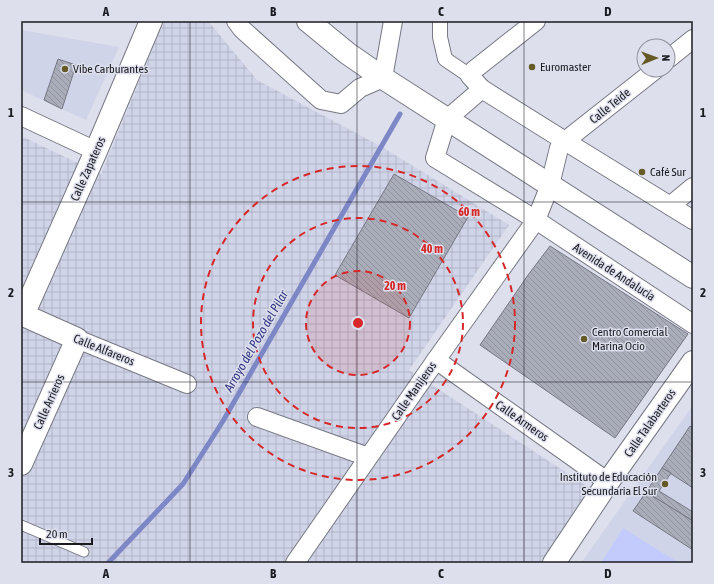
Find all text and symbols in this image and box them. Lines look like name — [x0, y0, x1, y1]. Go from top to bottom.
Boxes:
text: A — [102, 4, 110, 19]
text: B — [270, 4, 277, 19]
text: C — [438, 4, 444, 19]
text: D — [604, 4, 612, 19]
north arrow — [636, 38, 676, 78]
text: N — [660, 54, 672, 61]
place label: Euromaster — [540, 60, 591, 74]
place label: Vibe Carburantes — [73, 62, 148, 76]
marker: Euromaster — [527, 62, 537, 72]
marker: Vibe Carburantes — [60, 64, 70, 74]
street label: Calle Teide — [587, 85, 633, 127]
text: 1 — [8, 105, 14, 120]
text: 1 — [700, 105, 706, 120]
street label: Calle Zapateros — [68, 135, 108, 203]
place label: Café Sur — [650, 165, 686, 179]
marker: Café Sur — [637, 167, 647, 177]
text: 60 m — [458, 205, 480, 219]
street label: Avenida de Andalucía — [570, 240, 658, 304]
text: 40 m — [420, 242, 443, 256]
text: 20 m — [384, 279, 406, 293]
text: 2 — [8, 285, 14, 300]
text: 2 — [700, 285, 706, 300]
water label: Arroyo del Pozo del Pilar — [220, 287, 292, 395]
centre of rings — [351, 316, 365, 330]
place label: Centro Comercial Marina Ocio — [592, 325, 668, 353]
street label: Calle Alfareros — [71, 331, 137, 369]
marker: Centro Comercial Marina Ocio — [579, 334, 589, 344]
street label: Calle Manijeros — [389, 359, 439, 423]
street label: Calle Arrieros — [31, 372, 67, 432]
street label: Calle Talabarteros — [621, 386, 679, 460]
street label: Calle Armeros — [493, 398, 551, 444]
text: 3 — [8, 465, 14, 480]
text: 3 — [700, 465, 706, 480]
place label: Instituto de Educación Secundaria El Sur — [560, 470, 657, 498]
marker: Instituto de Educación Secundaria El Sur — [660, 479, 670, 489]
scale bar — [40, 520, 92, 546]
text: 20 m — [46, 527, 68, 541]
text: A — [102, 566, 110, 581]
text: B — [270, 566, 277, 581]
text: C — [438, 566, 444, 581]
text: D — [604, 566, 612, 581]

